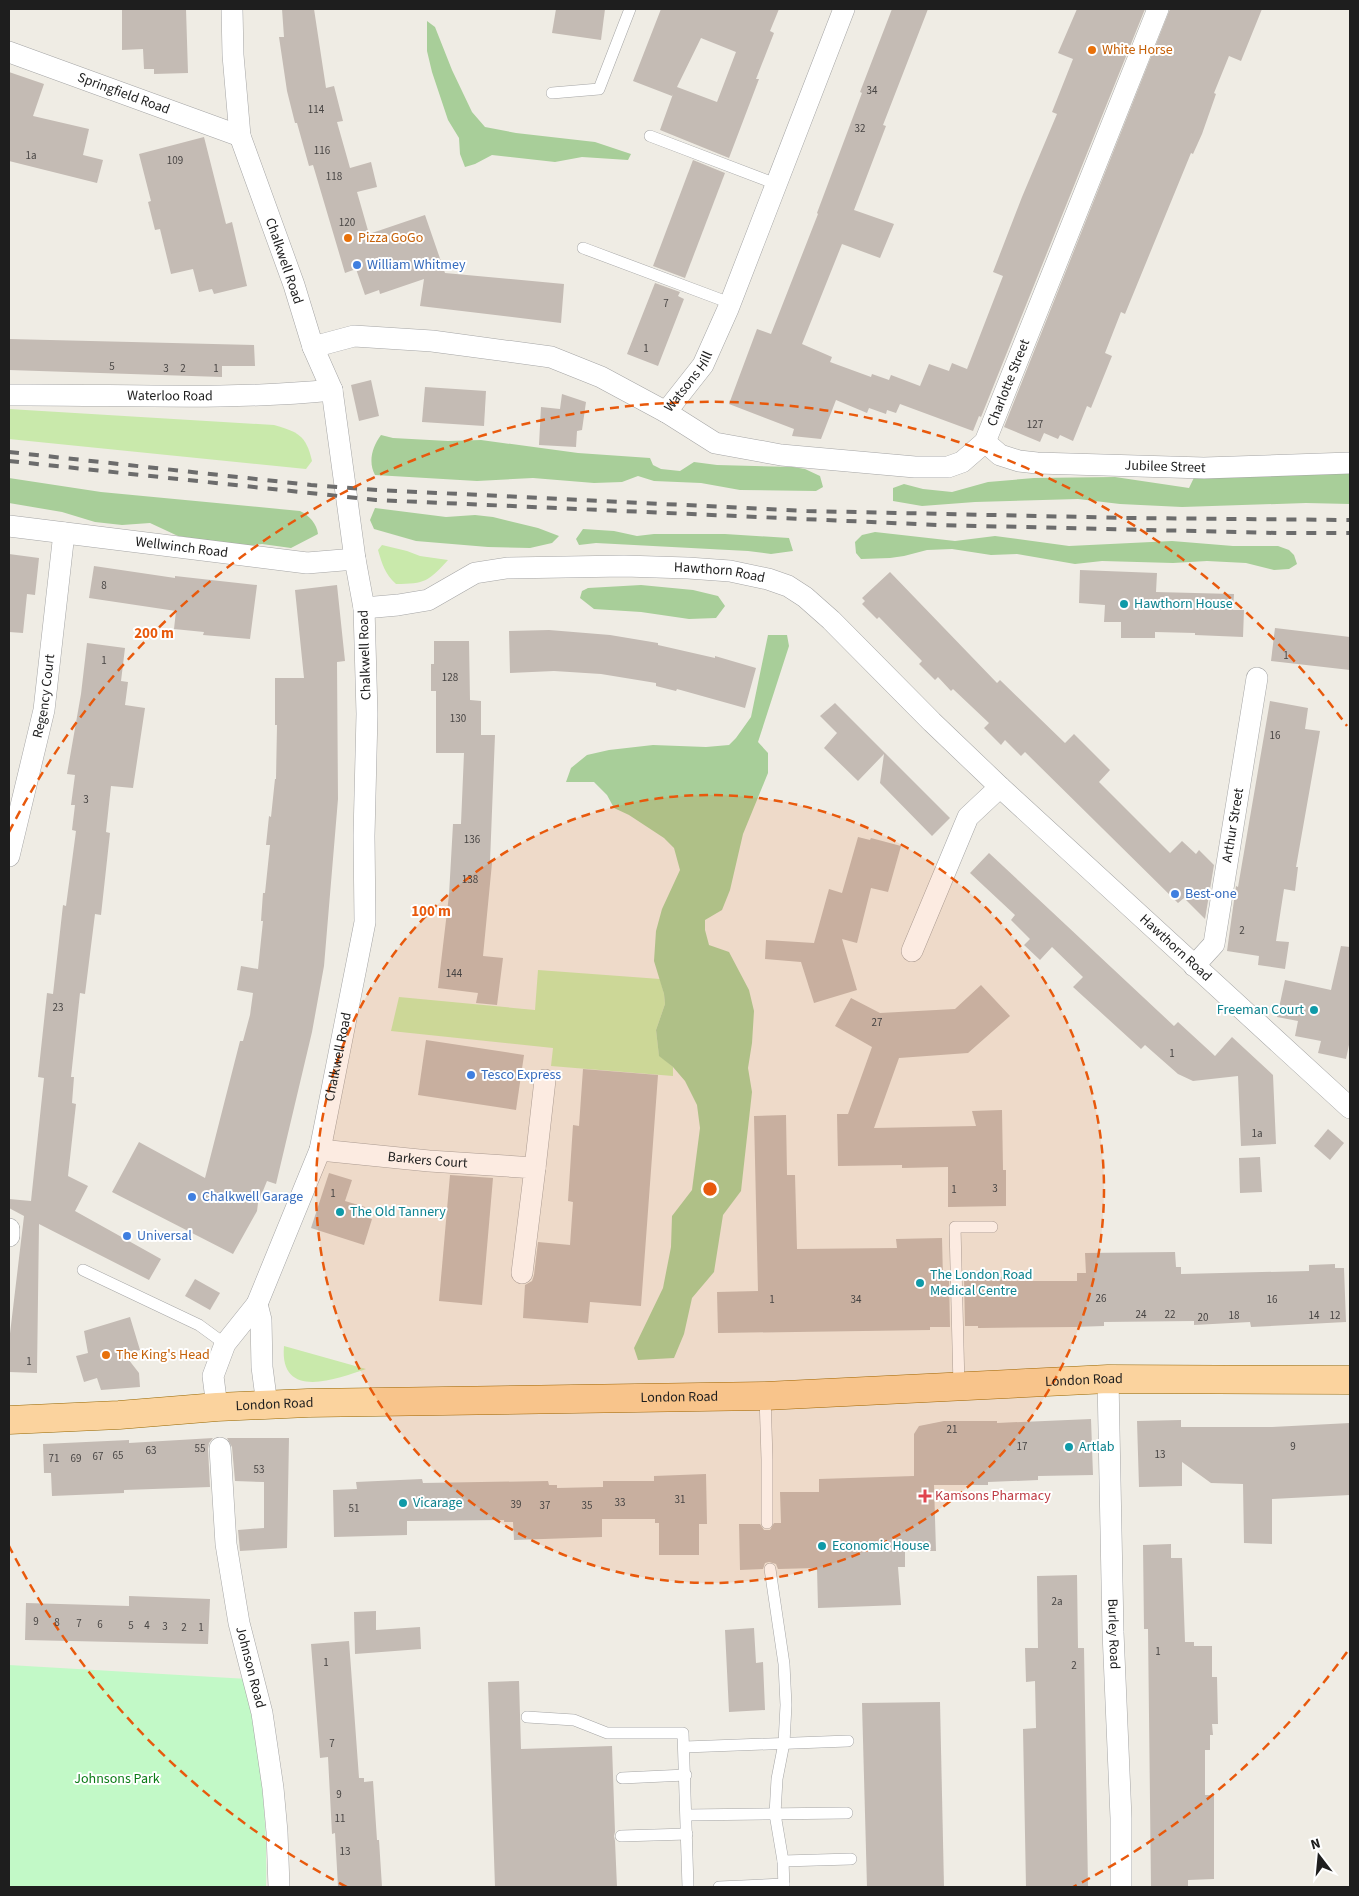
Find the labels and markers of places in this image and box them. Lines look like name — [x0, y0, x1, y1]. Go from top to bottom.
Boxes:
place label: White Horse — [1102, 40, 1173, 60]
marker: White Horse — [1086, 44, 1098, 56]
place label: Pizza GoGo — [358, 228, 423, 248]
marker: Pizza GoGo — [342, 232, 354, 244]
place label: William Whitmey — [367, 255, 466, 275]
marker: William Whitmey — [351, 259, 363, 271]
place label: Hawthorn House — [1134, 594, 1233, 614]
marker: Hawthorn House — [1118, 598, 1130, 610]
place label: Best-one — [1185, 884, 1237, 904]
marker: Best-one — [1169, 888, 1181, 900]
place label: Freeman Court — [1217, 1000, 1304, 1020]
marker: Freeman Court — [1308, 1004, 1320, 1016]
place label: Tesco Express — [481, 1065, 561, 1085]
marker: Tesco Express — [465, 1069, 477, 1081]
centre of rings — [701, 1180, 719, 1198]
place label: Chalkwell Garage — [202, 1187, 303, 1207]
marker: Chalkwell Garage — [186, 1191, 198, 1203]
place label: The Old Tannery — [350, 1202, 446, 1222]
marker: The Old Tannery — [334, 1206, 346, 1218]
place label: Universal — [137, 1226, 192, 1246]
marker: Universal — [121, 1230, 133, 1242]
place label: The London Road Medical Centre — [930, 1265, 1033, 1301]
marker: The London Road Medical Centre — [914, 1277, 926, 1289]
place label: The King's Head — [116, 1345, 210, 1365]
marker: The King's Head — [100, 1349, 112, 1361]
place label: Artlab — [1079, 1437, 1115, 1457]
marker: Artlab — [1063, 1441, 1075, 1453]
place label: Kamsons Pharmacy — [935, 1486, 1051, 1506]
marker: Kamsons Pharmacy — [919, 1490, 931, 1502]
place label: Vicarage — [413, 1493, 462, 1513]
marker: Vicarage — [397, 1497, 409, 1509]
place label: Economic House — [832, 1536, 930, 1556]
marker: Economic House — [816, 1540, 828, 1552]

